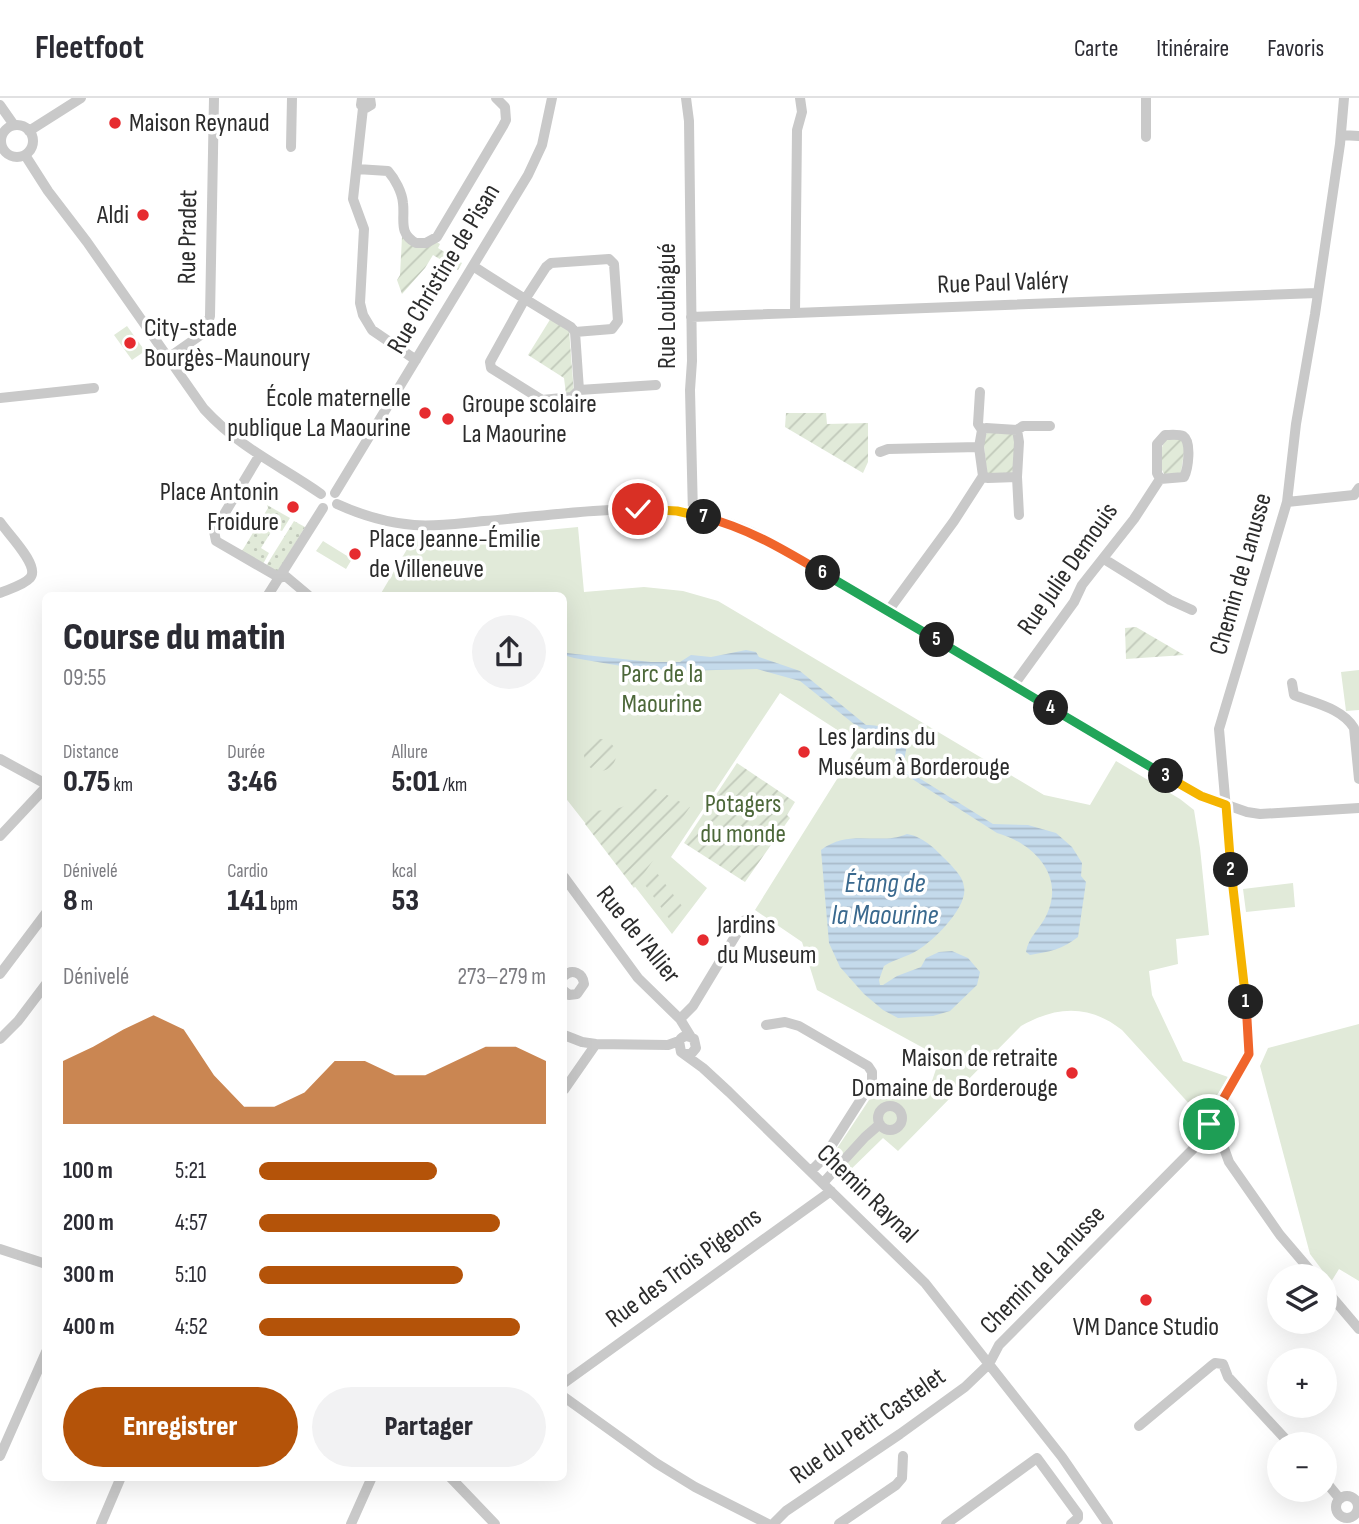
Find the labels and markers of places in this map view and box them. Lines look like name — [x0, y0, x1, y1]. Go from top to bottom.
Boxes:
place label: Maison Reynaud — [129, 108, 270, 139]
marker: Maison Reynaud — [107, 115, 123, 131]
place label: Aldi — [96, 200, 129, 231]
marker: Aldi — [135, 207, 151, 223]
place label: City-stade Bourgès-Maunoury — [144, 313, 310, 374]
marker: City-stade Bourgès-Maunoury — [122, 335, 138, 351]
place label: École maternelle publique La Maourine — [227, 383, 411, 444]
place label: Groupe scolaire La Maourine — [462, 389, 597, 450]
marker: École maternelle publique La Maourine — [417, 405, 433, 421]
marker: Groupe scolaire La Maourine — [440, 411, 456, 427]
place label: Place Antonin Froidure — [160, 477, 279, 538]
pin — [608, 479, 668, 539]
marker: Place Antonin Froidure — [285, 499, 301, 515]
pin: 7 — [686, 500, 722, 534]
place label: Place Jeanne-Émilie de Villeneuve — [369, 524, 541, 585]
marker: Place Jeanne-Émilie de Villeneuve — [347, 546, 363, 562]
pin: 6 — [806, 556, 840, 590]
pin: 5 — [920, 622, 954, 658]
pin: 4 — [1034, 690, 1068, 726]
place label: Les Jardins du Muséum à Borderouge — [818, 722, 1010, 783]
marker: Les Jardins du Muséum à Borderouge — [796, 744, 812, 760]
pin: 3 — [1148, 758, 1184, 794]
pin: 2 — [1214, 852, 1248, 888]
place label: Jardins du Museum — [716, 910, 817, 971]
marker: Jardins du Museum — [695, 932, 711, 948]
pin: 1 — [1228, 984, 1264, 1020]
place label: Maison de retraite Domaine de Borderouge — [852, 1043, 1058, 1104]
marker: Maison de retraite Domaine de Borderouge — [1064, 1065, 1080, 1081]
pin — [1179, 1094, 1239, 1154]
marker: VM Dance Studio — [1138, 1292, 1154, 1308]
place label: VM Dance Studio — [1073, 1312, 1219, 1343]

